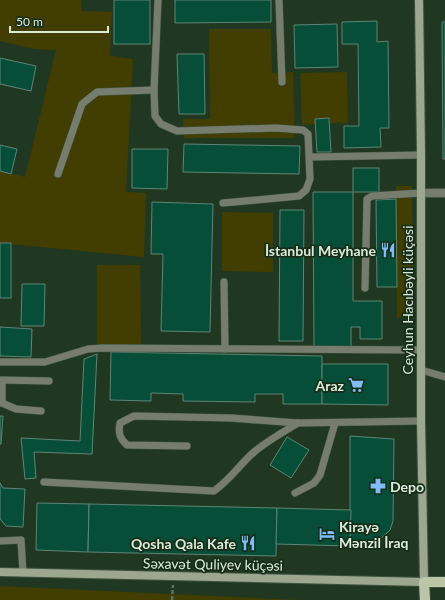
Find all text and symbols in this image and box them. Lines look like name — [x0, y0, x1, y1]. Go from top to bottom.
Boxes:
scale bar — [10, 8, 108, 34]
text: 50 m — [16, 14, 43, 29]
street label: Ceyhun Hacıbəyli küçəsi — [399, 225, 416, 375]
restaurant icon: İstanbul Meyhane — [379, 241, 397, 259]
place label: İstanbul Meyhane — [265, 242, 377, 259]
supermarket icon: Araz — [347, 376, 365, 394]
place label: Araz — [315, 377, 345, 394]
pharmacy icon: Depo — [369, 477, 387, 495]
place label: Depo — [390, 478, 424, 495]
place label: Kirayə Mənzil İraq — [339, 518, 409, 551]
hotel icon: Kirayə Mənzil İraq — [318, 525, 336, 543]
restaurant icon: Qosha Qala Kafe — [239, 534, 257, 552]
place label: Qosha Qala Kafe — [131, 535, 237, 552]
street label: Səxavət Quliyev küçəsi — [143, 554, 283, 574]

